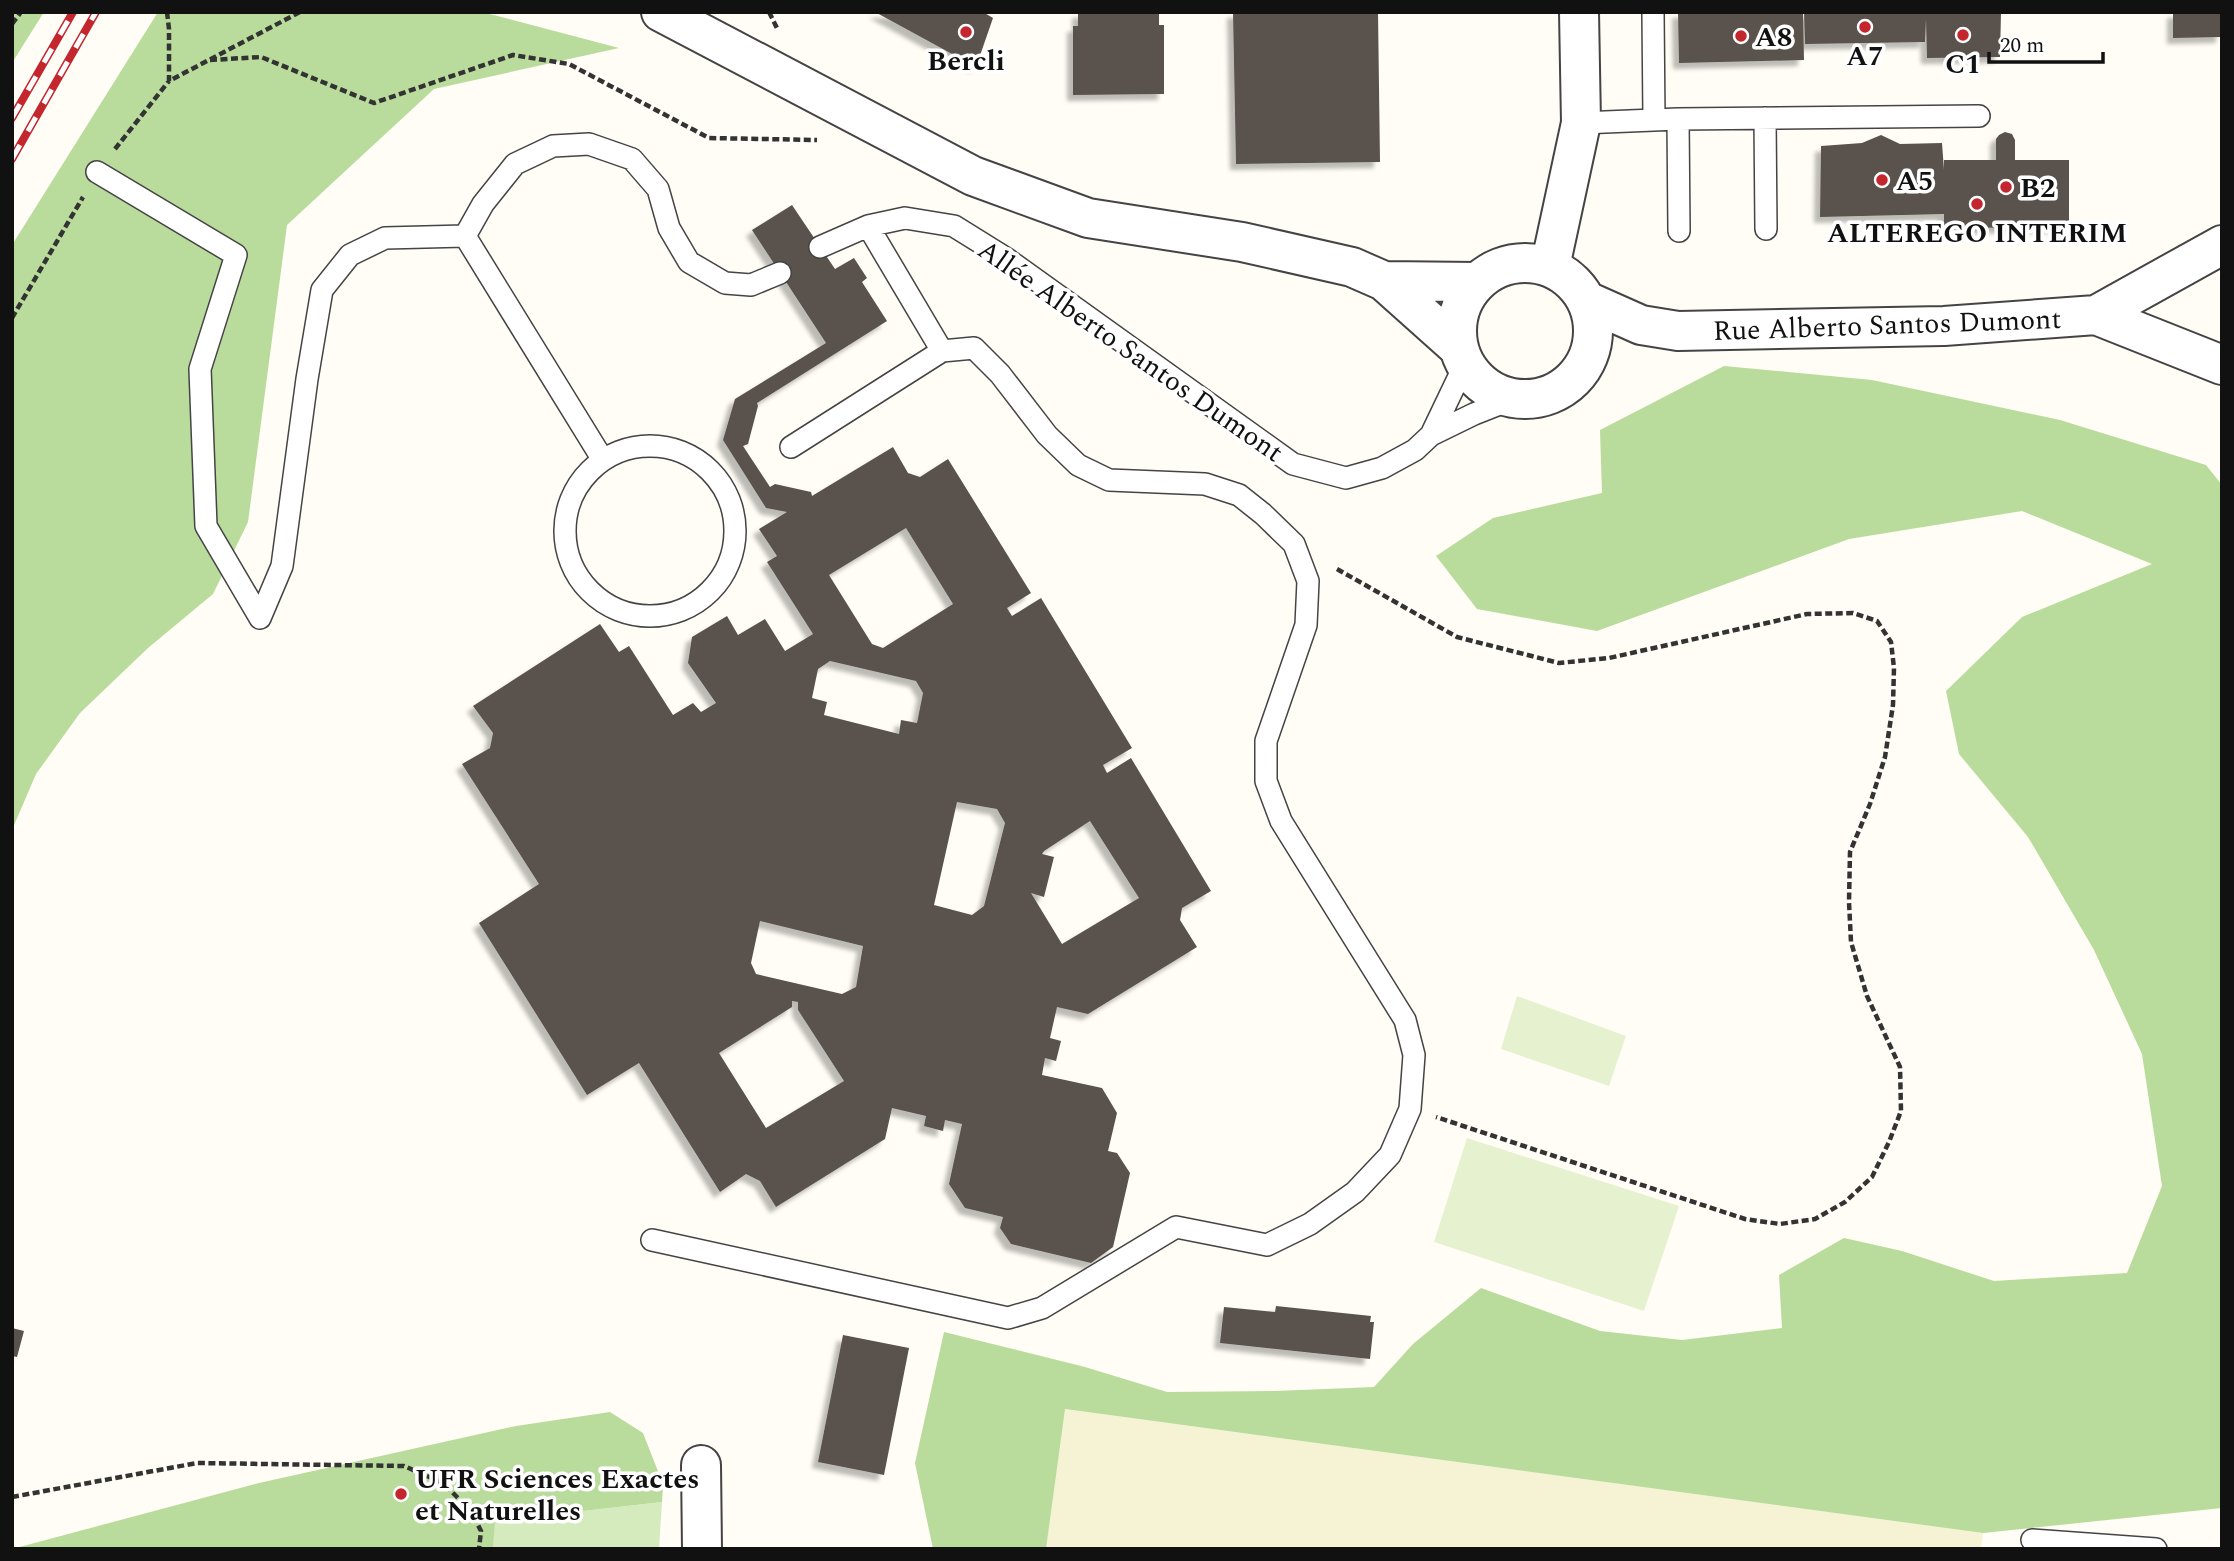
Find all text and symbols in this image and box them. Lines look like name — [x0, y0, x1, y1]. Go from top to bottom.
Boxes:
place label: A8 — [1755, 16, 1792, 59]
marker: A7 — [1857, 19, 1873, 35]
scale bar — [1989, 21, 2103, 65]
marker: Bercli — [958, 24, 974, 40]
marker: C1 — [1955, 27, 1971, 43]
marker: A8 — [1733, 28, 1749, 44]
text: 20 m — [2000, 30, 2044, 62]
place label: A7 — [1846, 35, 1884, 78]
place label: Bercli — [927, 40, 1005, 83]
place label: C1 — [1945, 43, 1981, 86]
place label: A5 — [1896, 160, 1933, 203]
place label: B2 — [2020, 167, 2055, 210]
marker: A5 — [1874, 172, 1890, 188]
marker: B2 — [1998, 179, 2014, 195]
marker: ALTEREGO INTERIM — [1969, 196, 1985, 212]
place label: ALTEREGO INTERIM — [1827, 212, 2127, 255]
street label: Allée Alberto Santos Dumont — [968, 229, 1292, 474]
street label: Rue Alberto Santos Dumont — [1712, 298, 2062, 353]
place label: UFR Sciences Exactes et Naturelles — [415, 1458, 699, 1533]
marker: UFR Sciences Exactes et Naturelles — [393, 1486, 409, 1502]

